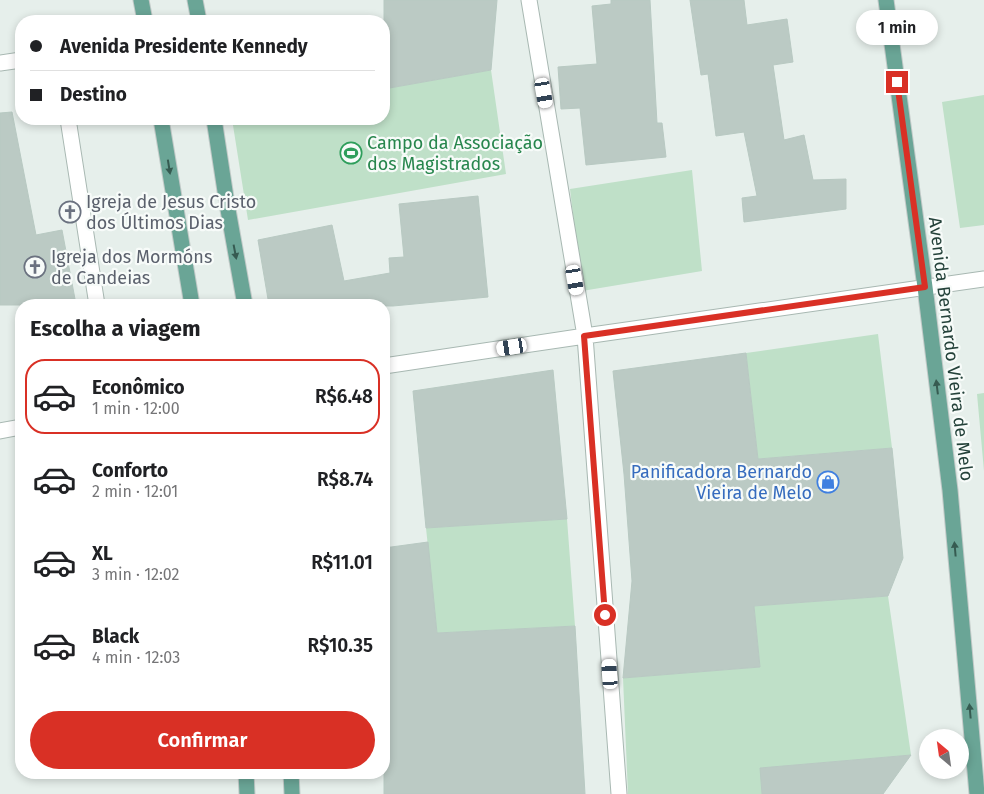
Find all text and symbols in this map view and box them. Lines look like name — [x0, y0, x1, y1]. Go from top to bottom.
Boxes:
callout: 1 min — [856, 9, 938, 44]
text: 1 min — [878, 18, 916, 37]
text: Avenida Presidente Kennedy — [60, 35, 308, 58]
route end — [886, 71, 908, 93]
car — [534, 77, 553, 109]
text: Destino — [60, 83, 127, 106]
place label: Campo da Associação dos Magistrados — [367, 132, 543, 175]
sports icon: Campo da Associação dos Magistrados — [339, 141, 363, 165]
one-way arrow — [165, 159, 173, 175]
place label: Igreja de Jesus Cristo dos Últimos Dias — [86, 191, 256, 234]
church icon: Igreja de Jesus Cristo dos Últimos Dias — [58, 200, 82, 224]
street label: Avenida Bernardo Vieira de Melo — [924, 216, 978, 482]
one-way arrow — [232, 244, 240, 260]
place label: Igreja dos Mormóns de Candeias — [51, 246, 212, 289]
church icon: Igreja dos Mormóns de Candeias — [23, 255, 47, 279]
car — [565, 264, 584, 296]
text: Escolha a viagem — [30, 315, 201, 342]
car — [496, 337, 527, 357]
icon: car — [32, 374, 77, 419]
text: Econômico — [92, 376, 185, 399]
one-way arrow — [933, 379, 941, 395]
text: R$6.48 — [315, 385, 373, 408]
text: 1 min · 12:00 — [92, 399, 180, 418]
icon: car — [32, 457, 77, 502]
text: Conforto — [92, 459, 168, 482]
place label: Panificadora Bernardo Vieira de Melo — [631, 461, 812, 504]
text: R$8.74 — [317, 468, 373, 491]
shop icon: Panificadora Bernardo Vieira de Melo — [816, 470, 840, 494]
text: 2 min · 12:01 — [92, 482, 178, 501]
icon: car — [32, 540, 77, 585]
one-way arrow — [951, 540, 959, 556]
text: XL — [92, 542, 113, 565]
text: R$11.01 — [311, 551, 373, 574]
text: 3 min · 12:02 — [92, 565, 180, 584]
route start — [594, 604, 616, 626]
icon: car — [32, 623, 77, 668]
text: Black — [92, 625, 139, 648]
text: R$10.35 — [307, 634, 373, 657]
text: 4 min · 12:03 — [92, 648, 180, 667]
car — [601, 659, 618, 689]
one-way arrow — [966, 702, 974, 718]
button: Confirmar — [30, 711, 375, 769]
north arrow — [919, 729, 969, 779]
map controls — [919, 729, 969, 779]

